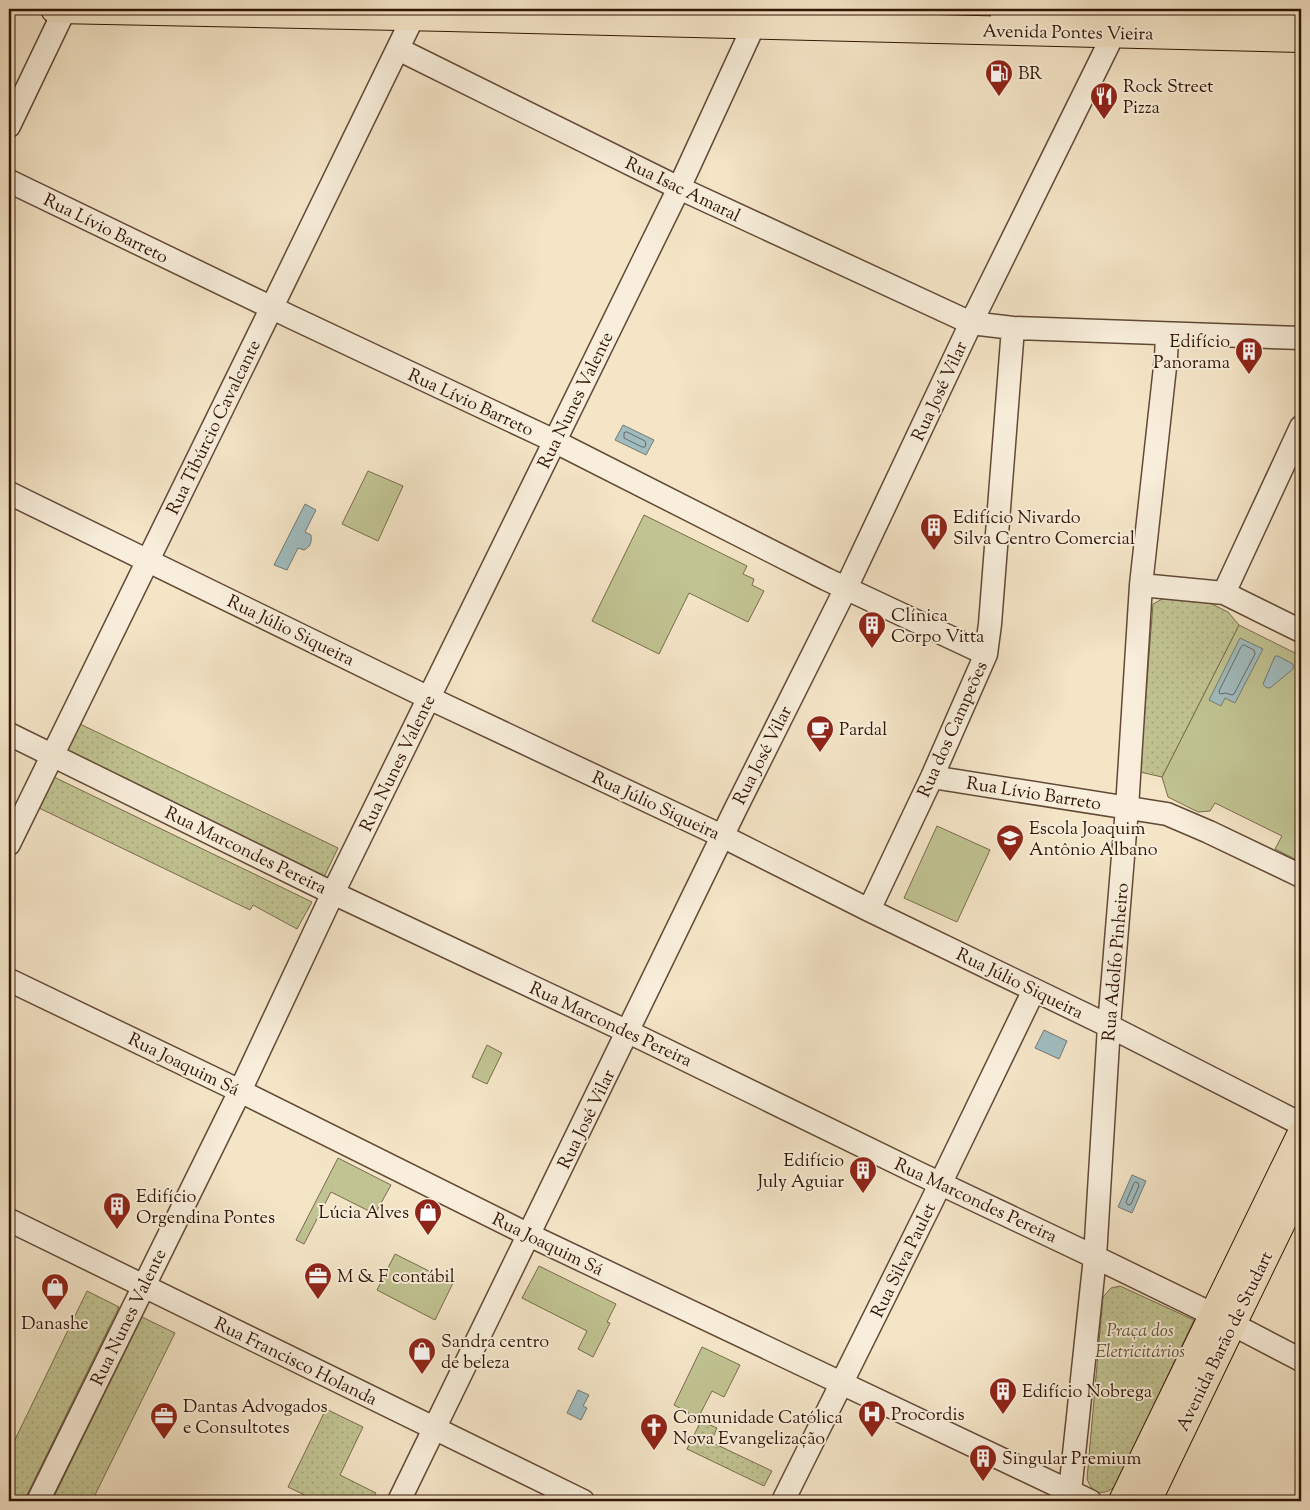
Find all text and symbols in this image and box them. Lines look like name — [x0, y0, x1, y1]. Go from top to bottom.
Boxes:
street label: Avenida Pontes Vieira — [982, 20, 1154, 48]
fuel station icon: BR — [984, 58, 1014, 97]
place label: BR — [1018, 62, 1042, 88]
place label: Rock Street Pizza — [1123, 75, 1213, 122]
restaurant icon: Rock Street Pizza — [1089, 81, 1119, 120]
street label: Rua Isac Amaral — [620, 152, 744, 230]
street label: Rua Lívio Barreto — [38, 188, 172, 271]
street label: Rua Nunes Valente — [532, 328, 621, 474]
place label: Edifício Panorama — [1153, 330, 1230, 377]
street label: Rua Tibúrcio Cavalcante — [161, 336, 269, 520]
building icon: Edifício Panorama — [1234, 336, 1264, 375]
street label: Rua José Vilar — [906, 337, 975, 446]
street label: Rua Lívio Barreto — [403, 363, 537, 444]
place label: Edifício Nivardo Silva Centro Comercial — [953, 506, 1135, 553]
building icon: Edifício Nivardo Silva Centro Comercial — [919, 512, 949, 551]
street label: Rua Júlio Siqueira — [222, 590, 358, 674]
place label: Clínica Corpo Vitta — [891, 604, 984, 651]
building icon: Clínica Corpo Vitta — [857, 610, 887, 649]
street label: Rua dos Campeões — [912, 658, 996, 802]
street label: Rua Nunes Valente — [354, 691, 443, 837]
street label: Rua José Vilar — [728, 702, 800, 810]
cafe icon: Pardal — [805, 714, 835, 753]
place label: Pardal — [839, 718, 887, 744]
street label: Rua Júlio Siqueira — [587, 766, 723, 848]
street label: Rua Lívio Barreto — [964, 771, 1103, 818]
street label: Rua Marcondes Pereira — [160, 801, 330, 902]
place label: Escola Joaquim Antônio Albano — [1029, 817, 1158, 864]
school or university icon: Escola Joaquim Antônio Albano — [995, 823, 1025, 862]
street label: Rua Adolfo Pinheiro — [1097, 882, 1137, 1042]
street label: Rua Júlio Siqueira — [951, 943, 1087, 1027]
street label: Rua Marcondes Pereira — [524, 977, 696, 1075]
street label: Rua Joaquim Sá — [123, 1028, 243, 1104]
street label: Rua José Vilar — [553, 1066, 623, 1174]
place label: Edifício July Aguiar — [756, 1149, 844, 1196]
street label: Rua Marcondes Pereira — [889, 1153, 1061, 1251]
building icon: Edifício July Aguiar — [848, 1155, 878, 1194]
place label: Edifício Orgendina Pontes — [136, 1185, 275, 1232]
building icon: Edifício Orgendina Pontes — [102, 1191, 132, 1230]
shop icon: Lúcia Alves — [413, 1197, 443, 1236]
street label: Rua Silva Paulet — [866, 1199, 944, 1323]
place label: Lúcia Alves — [319, 1201, 409, 1227]
street label: Rua Joaquim Sá — [487, 1208, 607, 1284]
street label: Rua Nunes Valente — [85, 1245, 174, 1391]
street label: Avenida Barão de Studart — [1171, 1247, 1281, 1436]
office icon: M & F contábil — [303, 1261, 333, 1300]
place label: M & F contábil — [337, 1265, 455, 1291]
shop icon: Danashe — [40, 1272, 70, 1311]
place label: Danashe — [21, 1312, 89, 1338]
street label: Rua Francisco Holanda — [209, 1312, 381, 1414]
park label: Praça dos Eletricitários — [1095, 1319, 1185, 1366]
place label: Sandra centro de beleza — [441, 1330, 549, 1377]
shop icon: Sandra centro de beleza — [407, 1336, 437, 1375]
building icon: Edifício Nobrega — [988, 1376, 1018, 1415]
place label: Edifício Nobrega — [1022, 1380, 1152, 1406]
place label: Dantas Advogados e Consultotes — [183, 1395, 328, 1442]
hospital icon: Procordis — [857, 1399, 887, 1438]
office icon: Dantas Advogados e Consultotes — [149, 1401, 179, 1440]
place label: Procordis — [891, 1403, 965, 1429]
place label: Comunidade Católica Nova Evangelização — [673, 1406, 843, 1453]
church icon: Comunidade Católica Nova Evangelização — [639, 1412, 669, 1451]
building icon: Singular Premium — [968, 1443, 998, 1482]
place label: Singular Premium — [1002, 1447, 1141, 1473]

